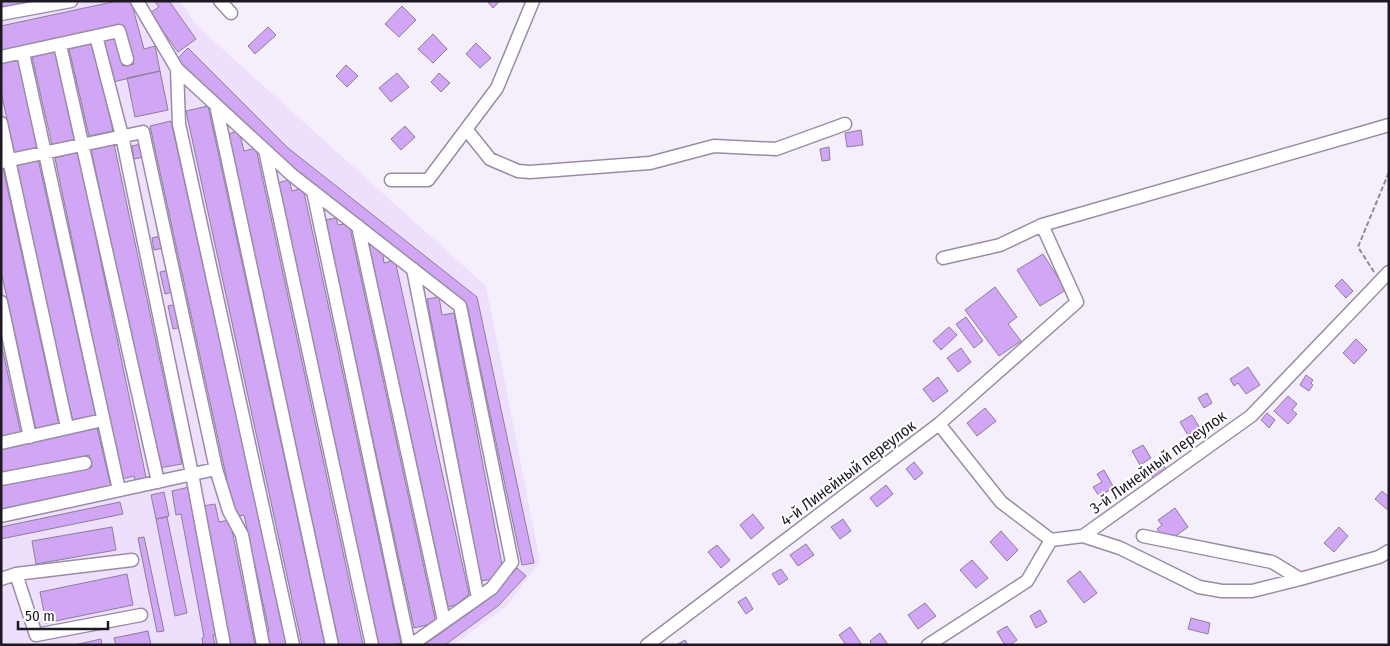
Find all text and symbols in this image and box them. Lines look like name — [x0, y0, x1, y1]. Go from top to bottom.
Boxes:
street label: 3-й Линейный переулок — [1086, 406, 1230, 518]
street label: 4-й Линейный переулок — [777, 416, 920, 530]
scale bar — [18, 598, 108, 630]
text: 50 m — [25, 607, 55, 625]

